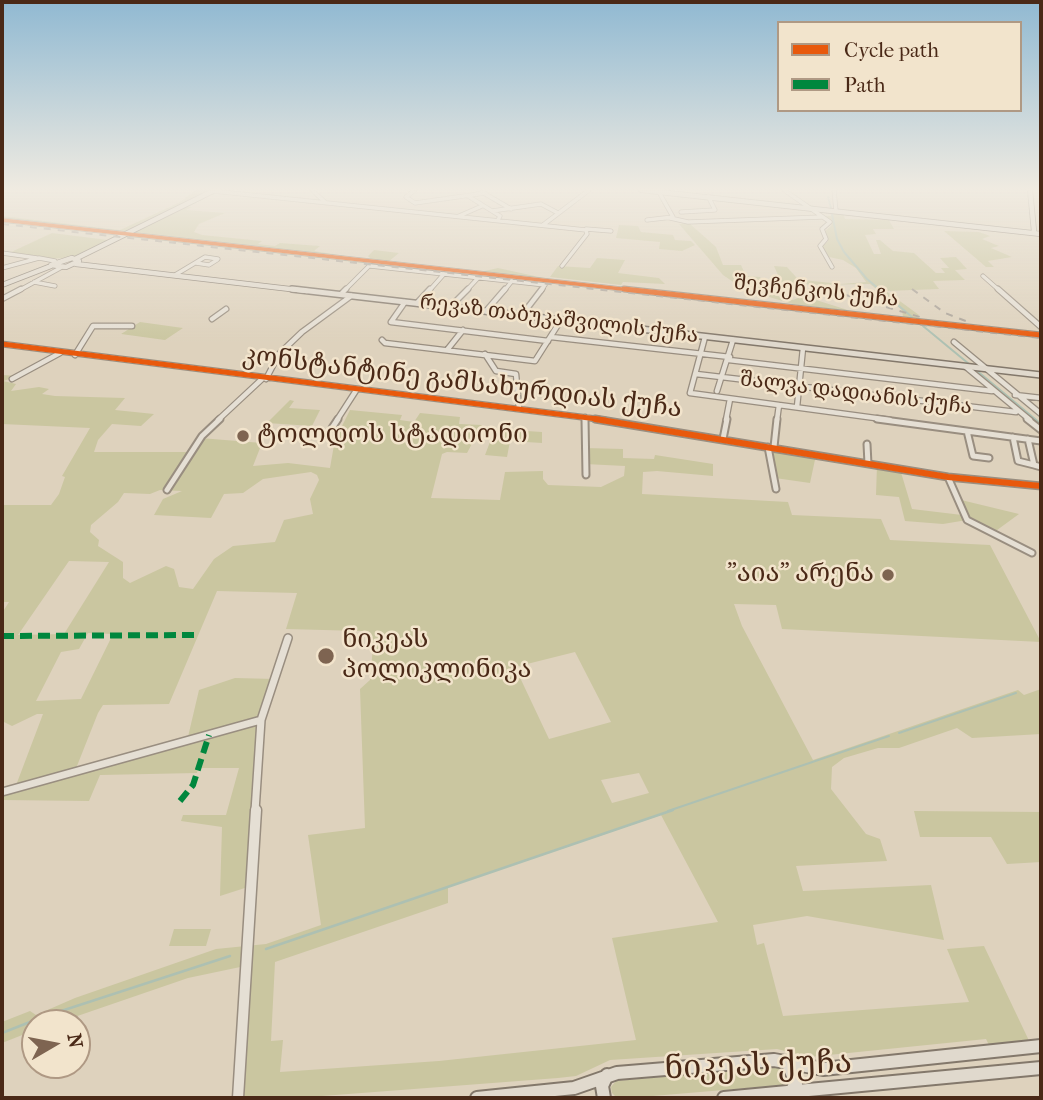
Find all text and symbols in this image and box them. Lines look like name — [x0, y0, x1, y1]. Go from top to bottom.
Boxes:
legend — [777, 21, 1022, 112]
text: Cycle path — [844, 38, 939, 62]
text: Path — [844, 73, 885, 97]
street label: შევჩენკოს ქუჩა — [732, 271, 900, 313]
street label: რევაზ თაბუკაშვილის ქუჩა — [418, 290, 700, 350]
street label: კონსტანტინე გამსახურდიას ქუჩა — [240, 341, 684, 425]
street label: შალვა დადიანის ქუჩა — [739, 367, 973, 421]
place label: ტოლდოს სტადიონი — [257, 420, 528, 452]
marker: ტოლდოს სტადიონი — [235, 428, 251, 444]
place label: "აია" არენა — [727, 559, 874, 591]
marker: "აია" არენა — [880, 567, 896, 583]
place label: ნიკეას პოლიკლინიკა — [342, 625, 532, 686]
marker: ნიკეას პოლიკლინიკა — [316, 646, 336, 666]
north arrow — [21, 1009, 91, 1079]
text: N — [63, 1032, 87, 1050]
street label: ნიკეას ქუჩა — [664, 1045, 852, 1089]

